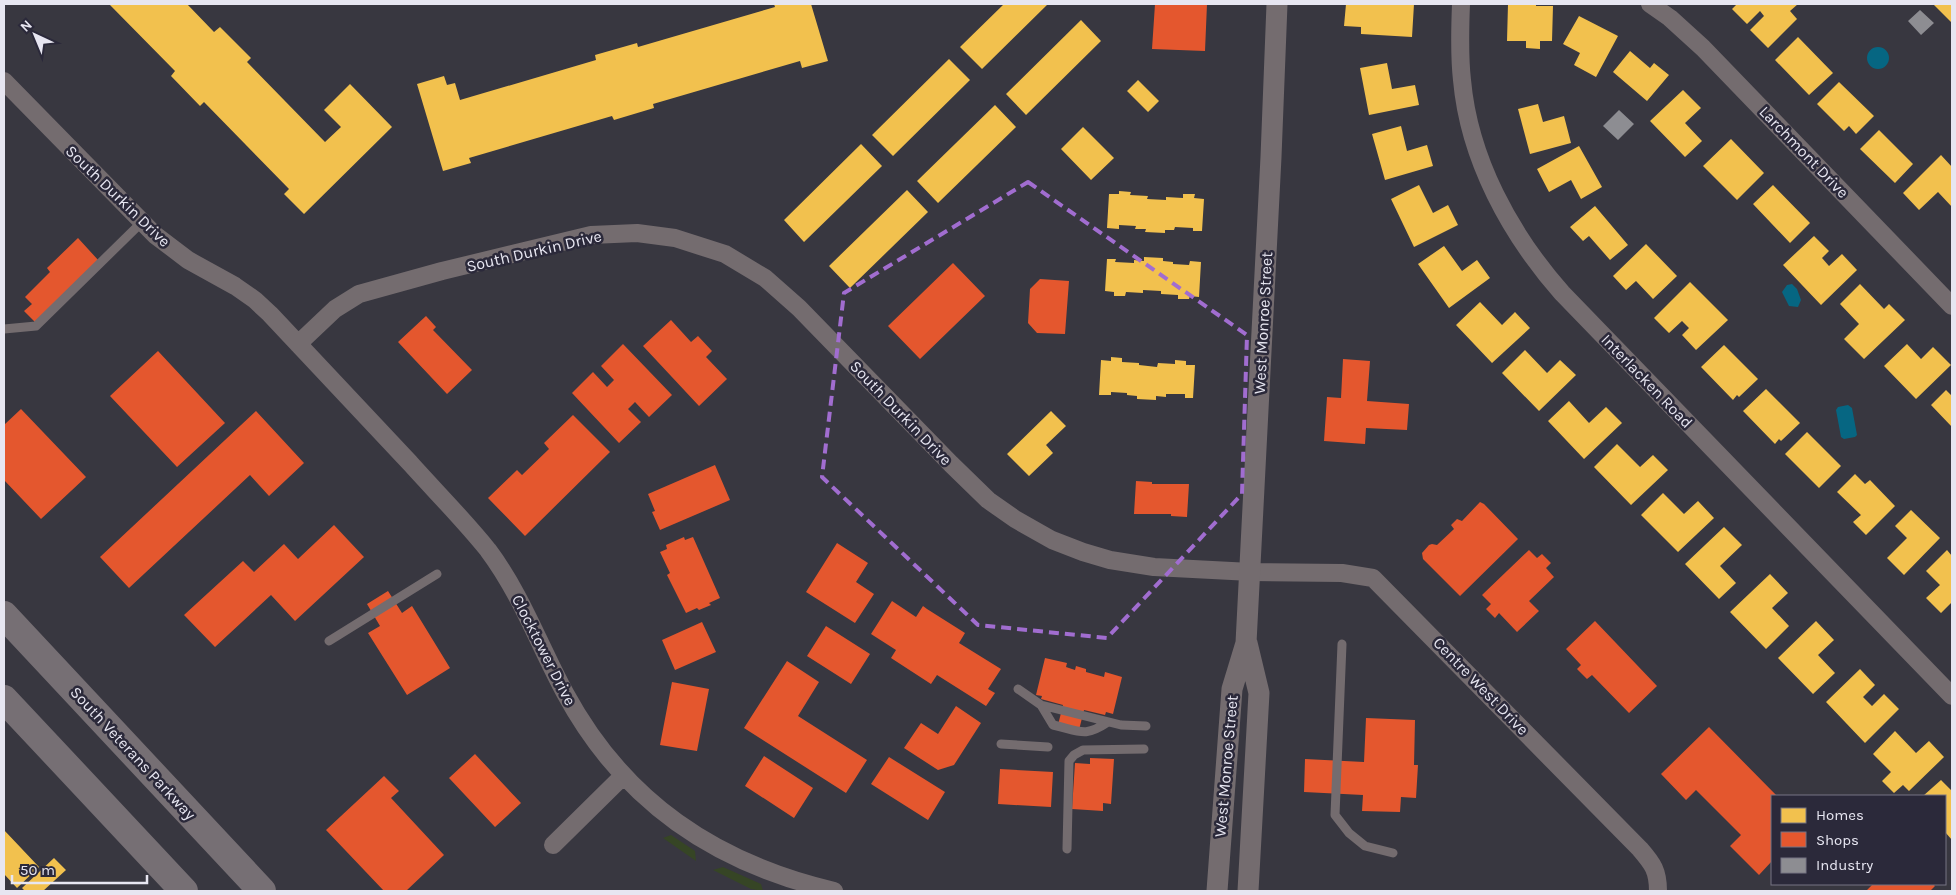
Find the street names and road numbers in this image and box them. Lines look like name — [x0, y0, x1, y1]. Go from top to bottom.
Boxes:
street label: Larchmont Drive — [1755, 102, 1853, 202]
street label: South Durkin Drive — [62, 141, 174, 251]
street label: South Durkin Drive — [465, 226, 603, 276]
street label: West Monroe Street — [1250, 251, 1276, 395]
street label: Interlacken Road — [1597, 330, 1697, 432]
street label: South Durkin Drive — [846, 357, 956, 469]
street label: Clocktower Drive — [508, 591, 580, 709]
street label: Centre West Drive — [1429, 633, 1533, 739]
street label: South Veterans Parkway — [66, 682, 200, 824]
street label: West Monroe Street — [1210, 694, 1242, 838]

